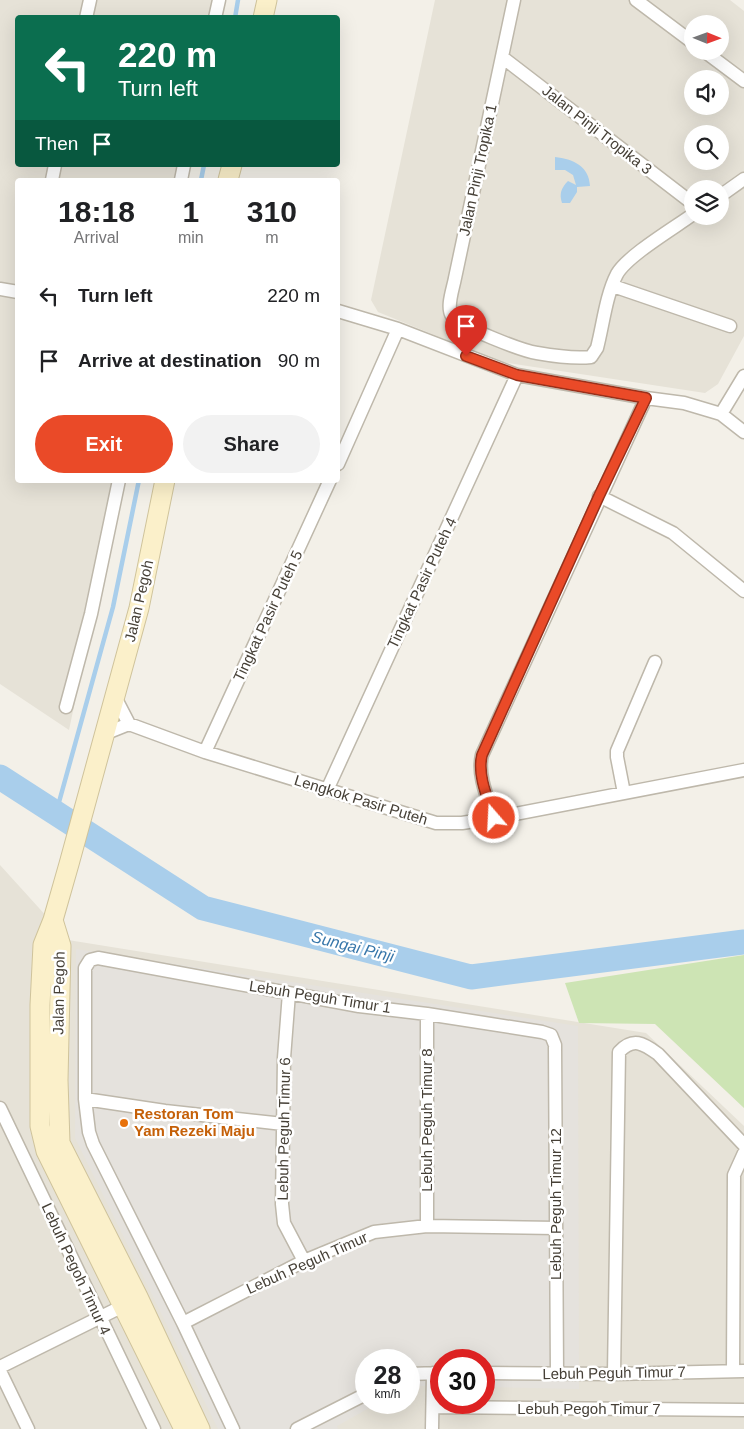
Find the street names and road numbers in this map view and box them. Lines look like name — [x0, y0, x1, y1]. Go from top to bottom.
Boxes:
street label: Jalan Pinji Tropika 3 — [539, 82, 655, 178]
street label: Jalan Pinji Tropika 1 — [455, 102, 500, 237]
street label: Tingkat Pasir Puteh 4 — [384, 514, 459, 651]
street label: Tingkat Pasir Puteh 5 — [230, 547, 305, 684]
street label: Jalan Pegoh — [121, 558, 156, 643]
street label: Lengkok Pasir Puteh — [292, 771, 430, 828]
street label: Jalan Pegoh — [49, 951, 68, 1035]
street label: Lebuh Peguh Timur 1 — [248, 977, 392, 1016]
street label: Lebuh Peguh Timur 8 — [418, 1048, 435, 1192]
street label: Lebuh Peguh Timur 6 — [274, 1057, 293, 1201]
street label: Lebuh Peguh Timur 12 — [547, 1128, 564, 1280]
street label: Lebuh Pegoh Timur 4 — [38, 1200, 114, 1337]
street label: Lebuh Peguh Timur — [244, 1228, 370, 1297]
street label: Lebuh Peguh Timur 7 — [542, 1363, 686, 1382]
street label: Lebuh Pegoh Timur 7 — [517, 1400, 661, 1417]

